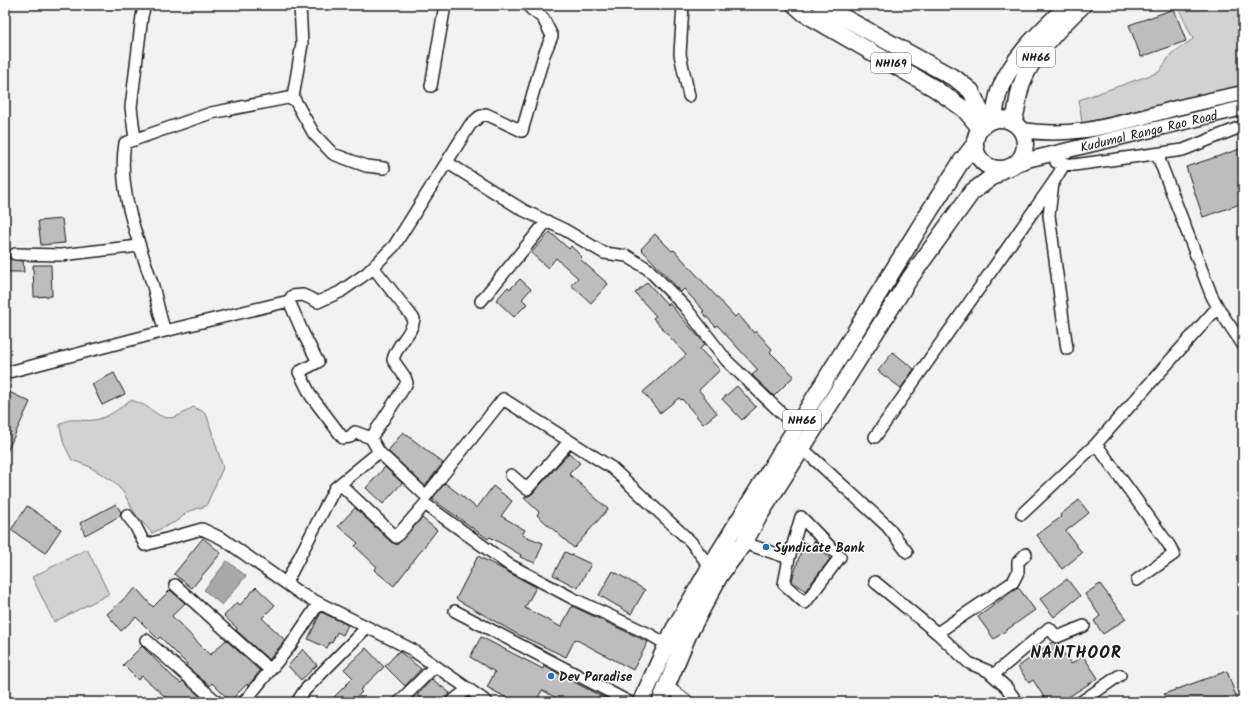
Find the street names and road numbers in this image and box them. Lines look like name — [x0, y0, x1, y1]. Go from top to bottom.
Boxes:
road number: NH66 — [1017, 47, 1055, 67]
road number: NH169 — [871, 53, 911, 73]
street label: Kudumal Ranga Rao Road — [1078, 105, 1220, 159]
road number: NH66 — [783, 410, 821, 430]

